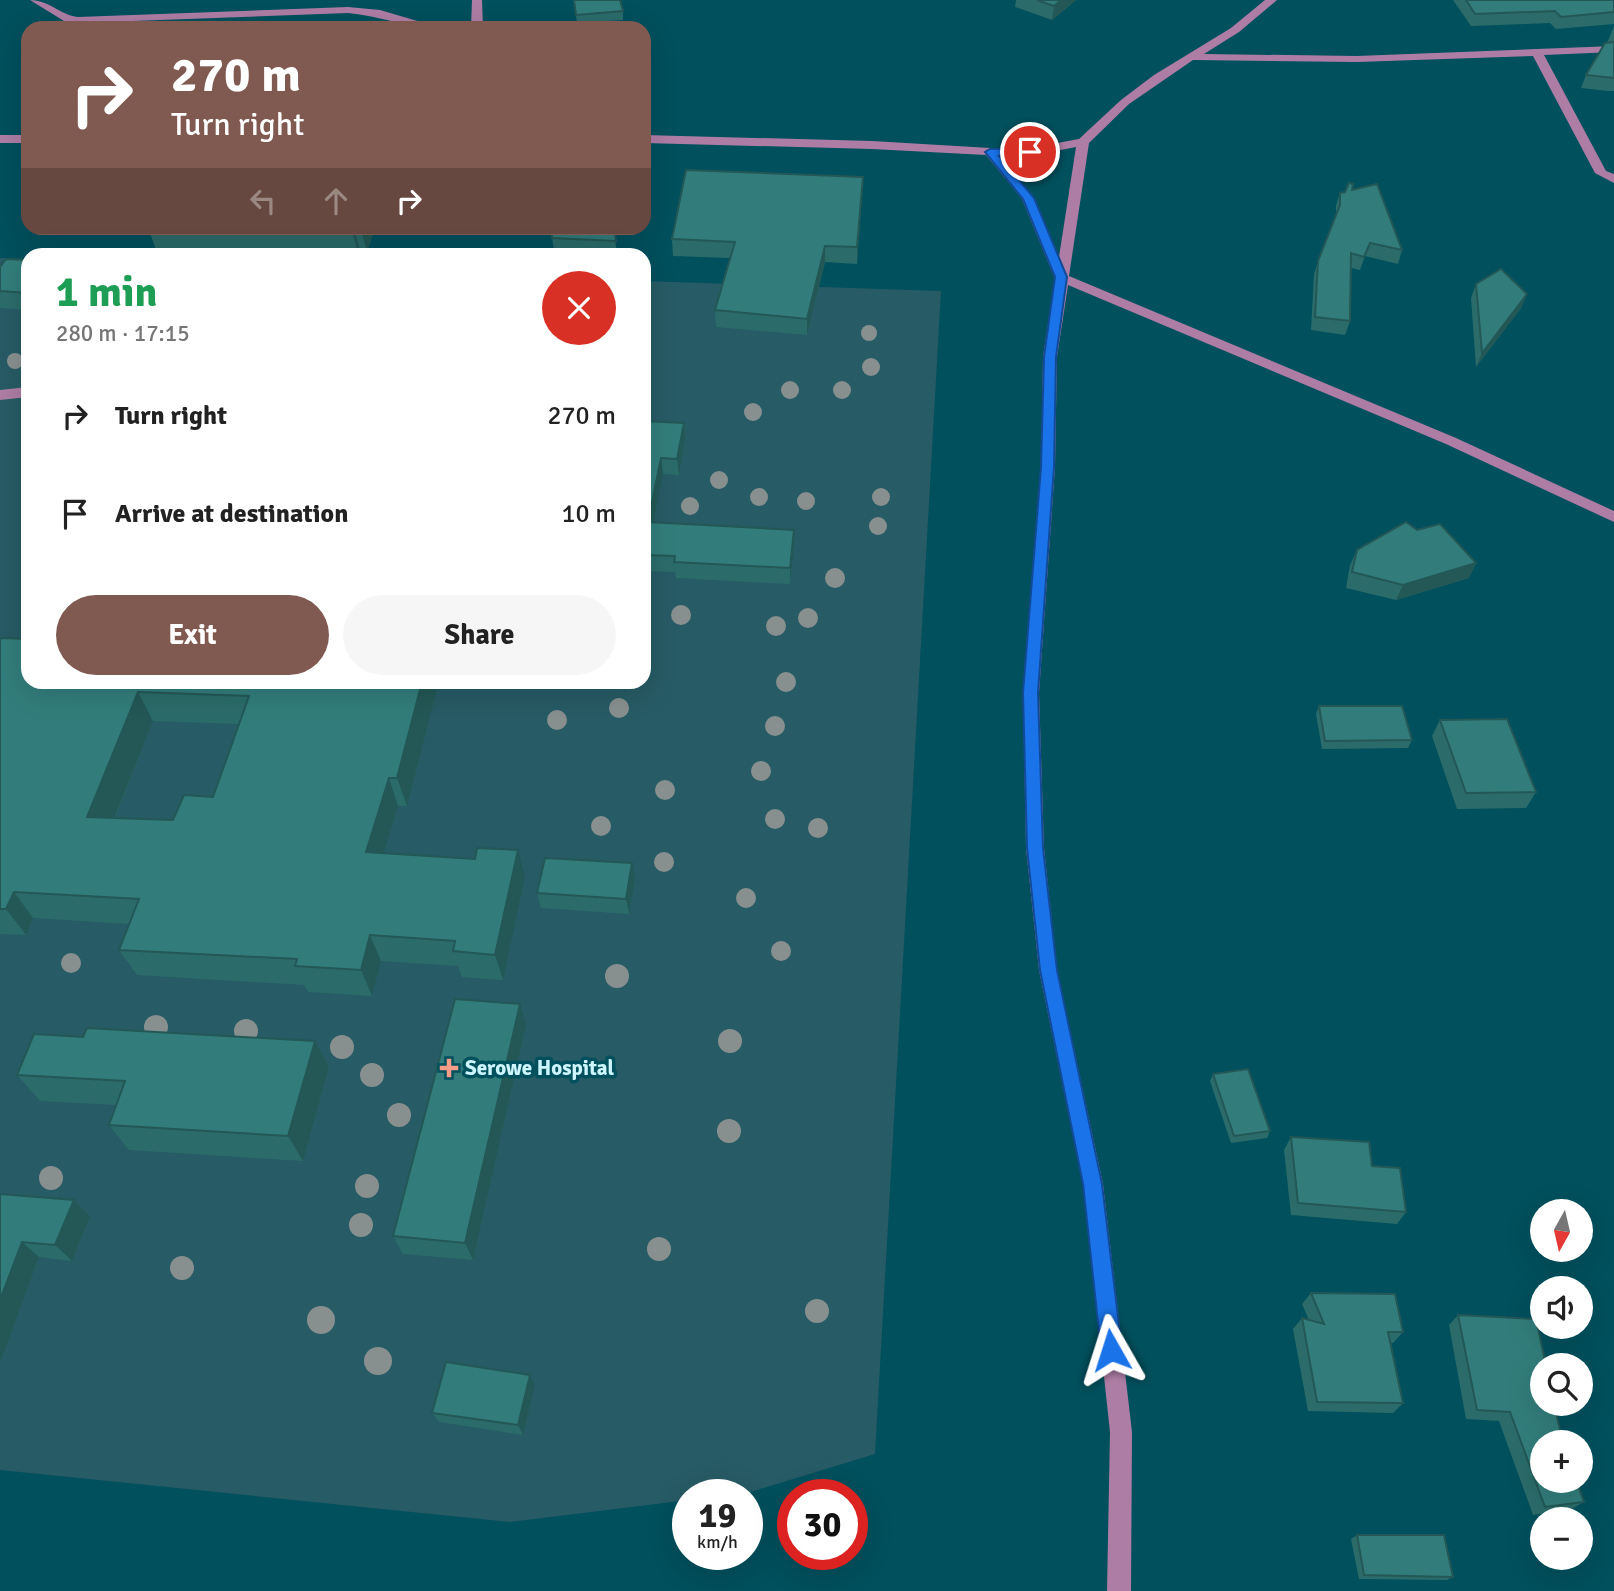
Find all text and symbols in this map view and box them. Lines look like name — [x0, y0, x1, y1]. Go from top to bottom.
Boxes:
text: 270 m — [171, 45, 301, 105]
icon: right — [56, 49, 147, 140]
text: Turn right — [171, 105, 304, 144]
pin — [1000, 122, 1060, 182]
icon: arrive — [1011, 133, 1049, 171]
icon: left — [244, 182, 282, 220]
icon: ahead — [317, 182, 355, 220]
icon: right — [390, 182, 428, 220]
text: 1 min — [56, 267, 157, 318]
button: close — [542, 271, 616, 345]
text: 280 m · 17:15 — [56, 319, 190, 348]
icon: right — [56, 397, 94, 435]
text: Turn right — [115, 400, 227, 432]
text: 270 m — [547, 400, 616, 432]
icon: arrive — [56, 495, 94, 533]
text: Arrive at destination — [115, 498, 348, 530]
text: 10 m — [561, 498, 616, 530]
button: Exit — [56, 595, 329, 675]
button: Share — [343, 595, 616, 675]
place label: Serowe Hospital — [465, 1055, 615, 1081]
marker: Serowe Hospital — [439, 1058, 459, 1078]
north arrow — [1530, 1199, 1592, 1262]
map controls — [1530, 1199, 1593, 1570]
button: sound — [1530, 1276, 1593, 1339]
position arrow — [1074, 1313, 1148, 1387]
button: search — [1530, 1353, 1593, 1416]
button: + — [1530, 1430, 1593, 1493]
speed limit sign: 30 — [777, 1479, 868, 1570]
text: 19 — [699, 1494, 736, 1537]
button: − — [1530, 1507, 1593, 1570]
text: km/h — [697, 1531, 738, 1553]

